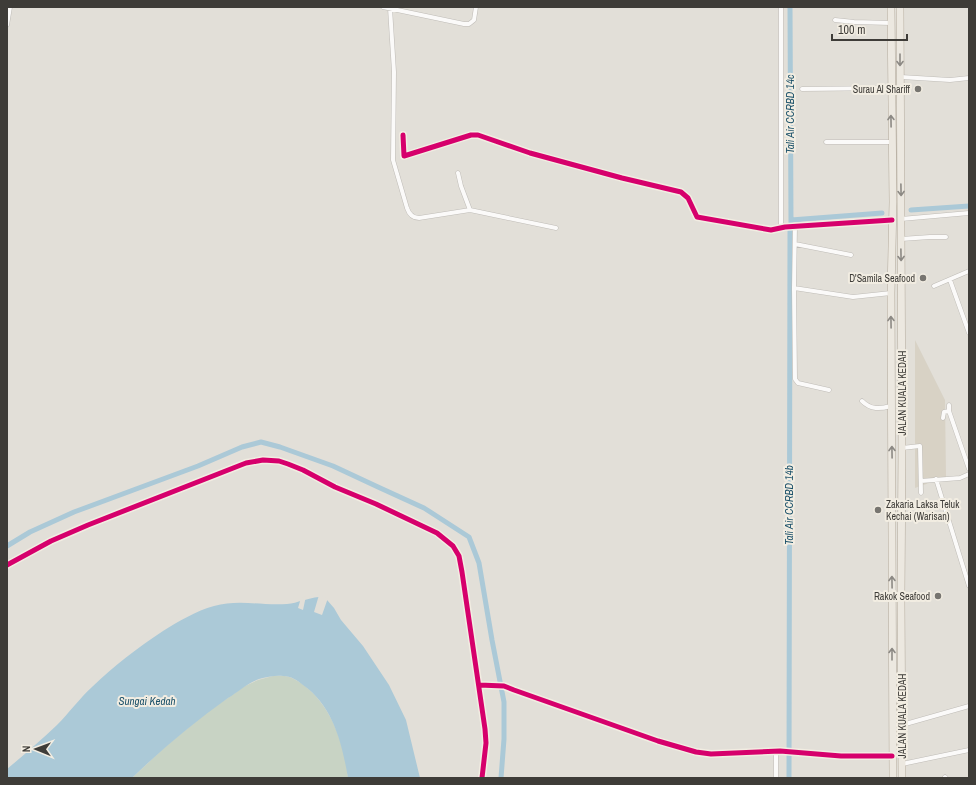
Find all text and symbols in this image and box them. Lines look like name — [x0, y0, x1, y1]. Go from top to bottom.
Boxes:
scale bar — [832, 16, 907, 42]
text: 100 m — [838, 22, 865, 38]
one-way arrow — [896, 53, 904, 66]
water label: Tali Air CCRBD 14c — [783, 74, 797, 153]
place label: Surau Al Shariff — [853, 83, 911, 96]
marker: Surau Al Shariff — [913, 84, 923, 94]
one-way arrow — [887, 115, 895, 128]
one-way arrow — [897, 183, 905, 196]
one-way arrow — [897, 248, 905, 261]
place label: D'Samila Seafood — [849, 272, 915, 285]
marker: D'Samila Seafood — [918, 273, 928, 283]
one-way arrow — [887, 316, 895, 329]
street label: JALAN KUALA KEDAH — [896, 351, 909, 435]
one-way arrow — [888, 446, 896, 459]
water label: Tali Air CCRBD 14b — [782, 465, 796, 545]
place label: Zakaria Laksa Teluk Kechai (Warisan) — [886, 498, 960, 523]
marker: Zakaria Laksa Teluk Kechai (Warisan) — [873, 505, 883, 515]
one-way arrow — [888, 576, 896, 589]
place label: Rakok Seafood — [874, 590, 930, 603]
marker: Rakok Seafood — [933, 591, 943, 601]
one-way arrow — [888, 648, 896, 661]
street label: JALAN KUALA KEDAH — [896, 674, 909, 758]
water label: Sungai Kedah — [118, 694, 176, 708]
north arrow — [16, 729, 56, 769]
text: N — [19, 745, 33, 752]

